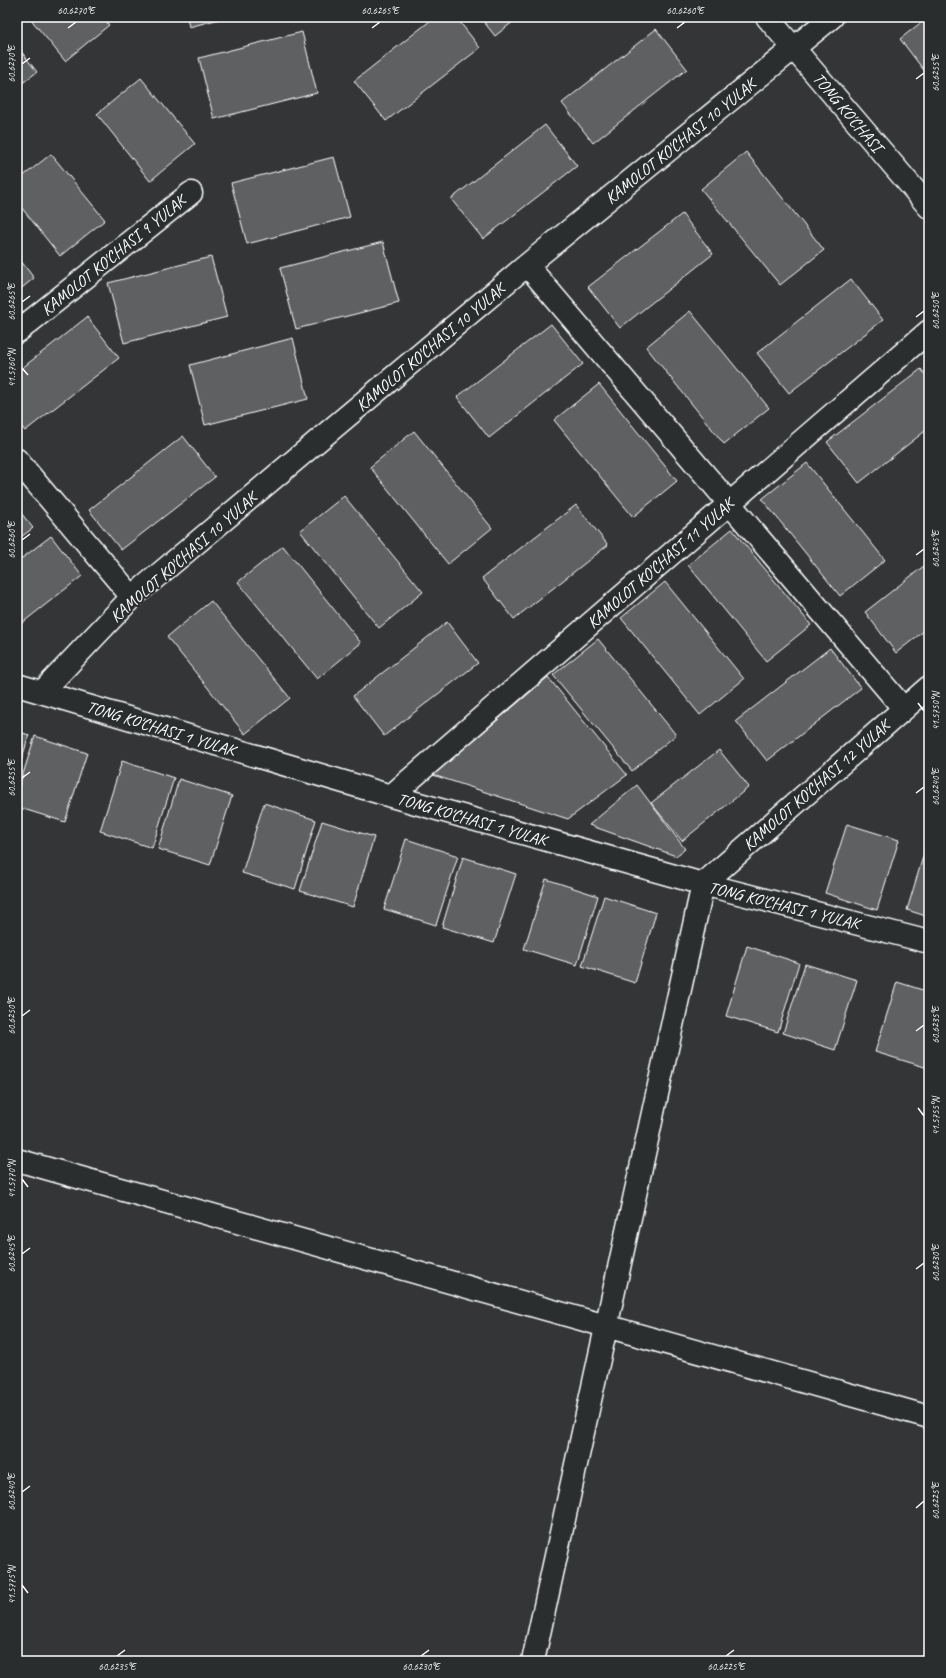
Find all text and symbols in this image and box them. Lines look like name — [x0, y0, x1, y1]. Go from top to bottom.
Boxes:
text: 60.6270°E — [57, 4, 96, 17]
text: 60.6265°E — [361, 4, 400, 17]
text: 60.6260°E — [666, 4, 705, 17]
text: 60.6270°E — [5, 44, 18, 83]
text: 60.6255°E — [929, 53, 942, 92]
street label: TONG KO'CHASI — [808, 68, 890, 160]
street label: KAMOLOT KO'CHASI 10 YULAK — [601, 72, 762, 209]
street label: KAMOLOT KO'CHASI 9 YULAK — [37, 189, 192, 320]
street label: KAMOLOT KO'CHASI 10 YULAK — [352, 277, 511, 416]
text: 60.6265°E — [5, 282, 18, 321]
text: 60.6250°E — [929, 291, 942, 330]
text: 41.5760°N — [5, 347, 18, 387]
street label: KAMOLOT KO'CHASI 10 YULAK — [105, 486, 263, 627]
street label: KAMOLOT KO'CHASI 11 YULAK — [582, 492, 740, 633]
text: 60.6260°E — [5, 520, 18, 559]
text: 60.6245°E — [929, 529, 942, 568]
text: 41.5750°N — [929, 690, 942, 730]
street label: TONG KO'CHASI 1 YULAK — [84, 696, 240, 762]
street label: KAMOLOT KO'CHASI 12 YULAK — [738, 714, 896, 855]
text: 60.6255°E — [5, 758, 18, 797]
text: 60.6240°E — [929, 767, 942, 806]
street label: TONG KO'CHASI 1 YULAK — [395, 788, 552, 852]
street label: TONG KO'CHASI 1 YULAK — [706, 877, 864, 935]
text: 60.6250°E — [5, 996, 18, 1035]
text: 60.6235°E — [929, 1005, 942, 1044]
text: 41.5755°N — [929, 1095, 942, 1135]
text: 41.5770°N — [5, 1158, 18, 1198]
text: 60.6245°E — [5, 1234, 18, 1273]
text: 60.6230°E — [929, 1243, 942, 1282]
text: 60.6240°E — [5, 1472, 18, 1511]
text: 60.6225°E — [929, 1481, 942, 1520]
text: 41.5775°N — [5, 1564, 18, 1604]
text: 60.6235°E — [98, 1660, 137, 1673]
text: 60.6230°E — [402, 1660, 441, 1673]
text: 60.6225°E — [707, 1660, 746, 1673]

